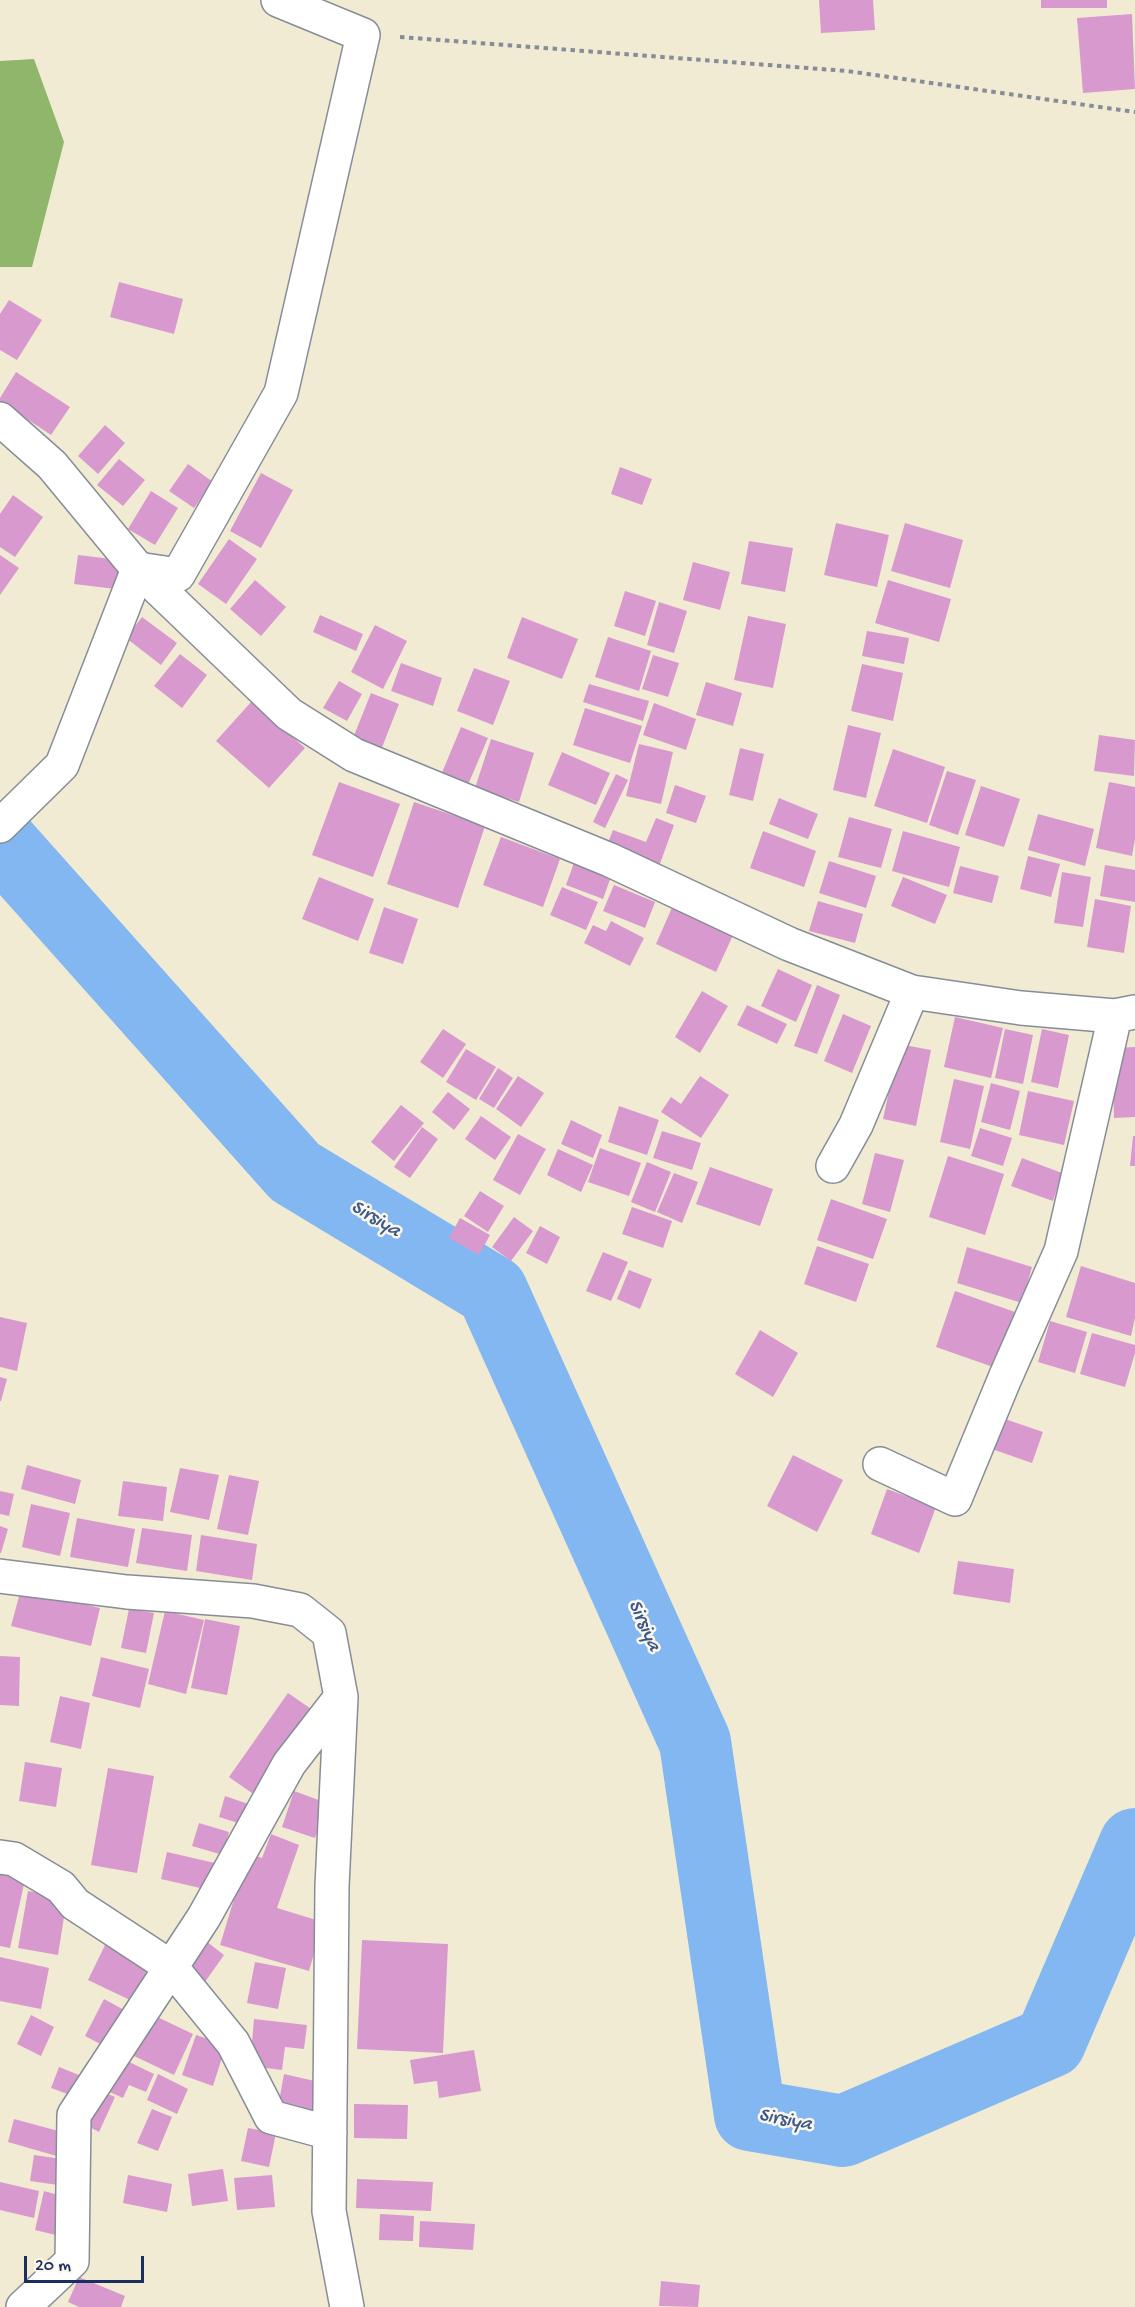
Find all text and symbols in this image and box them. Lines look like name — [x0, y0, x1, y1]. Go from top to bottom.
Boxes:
water label: Sirsiya — [346, 1196, 404, 1244]
water label: Sirsiya — [621, 1597, 665, 1655]
water label: Sirsiya — [757, 2104, 813, 2138]
scale bar — [27, 2244, 147, 2282]
text: 20 m — [35, 2256, 71, 2277]

